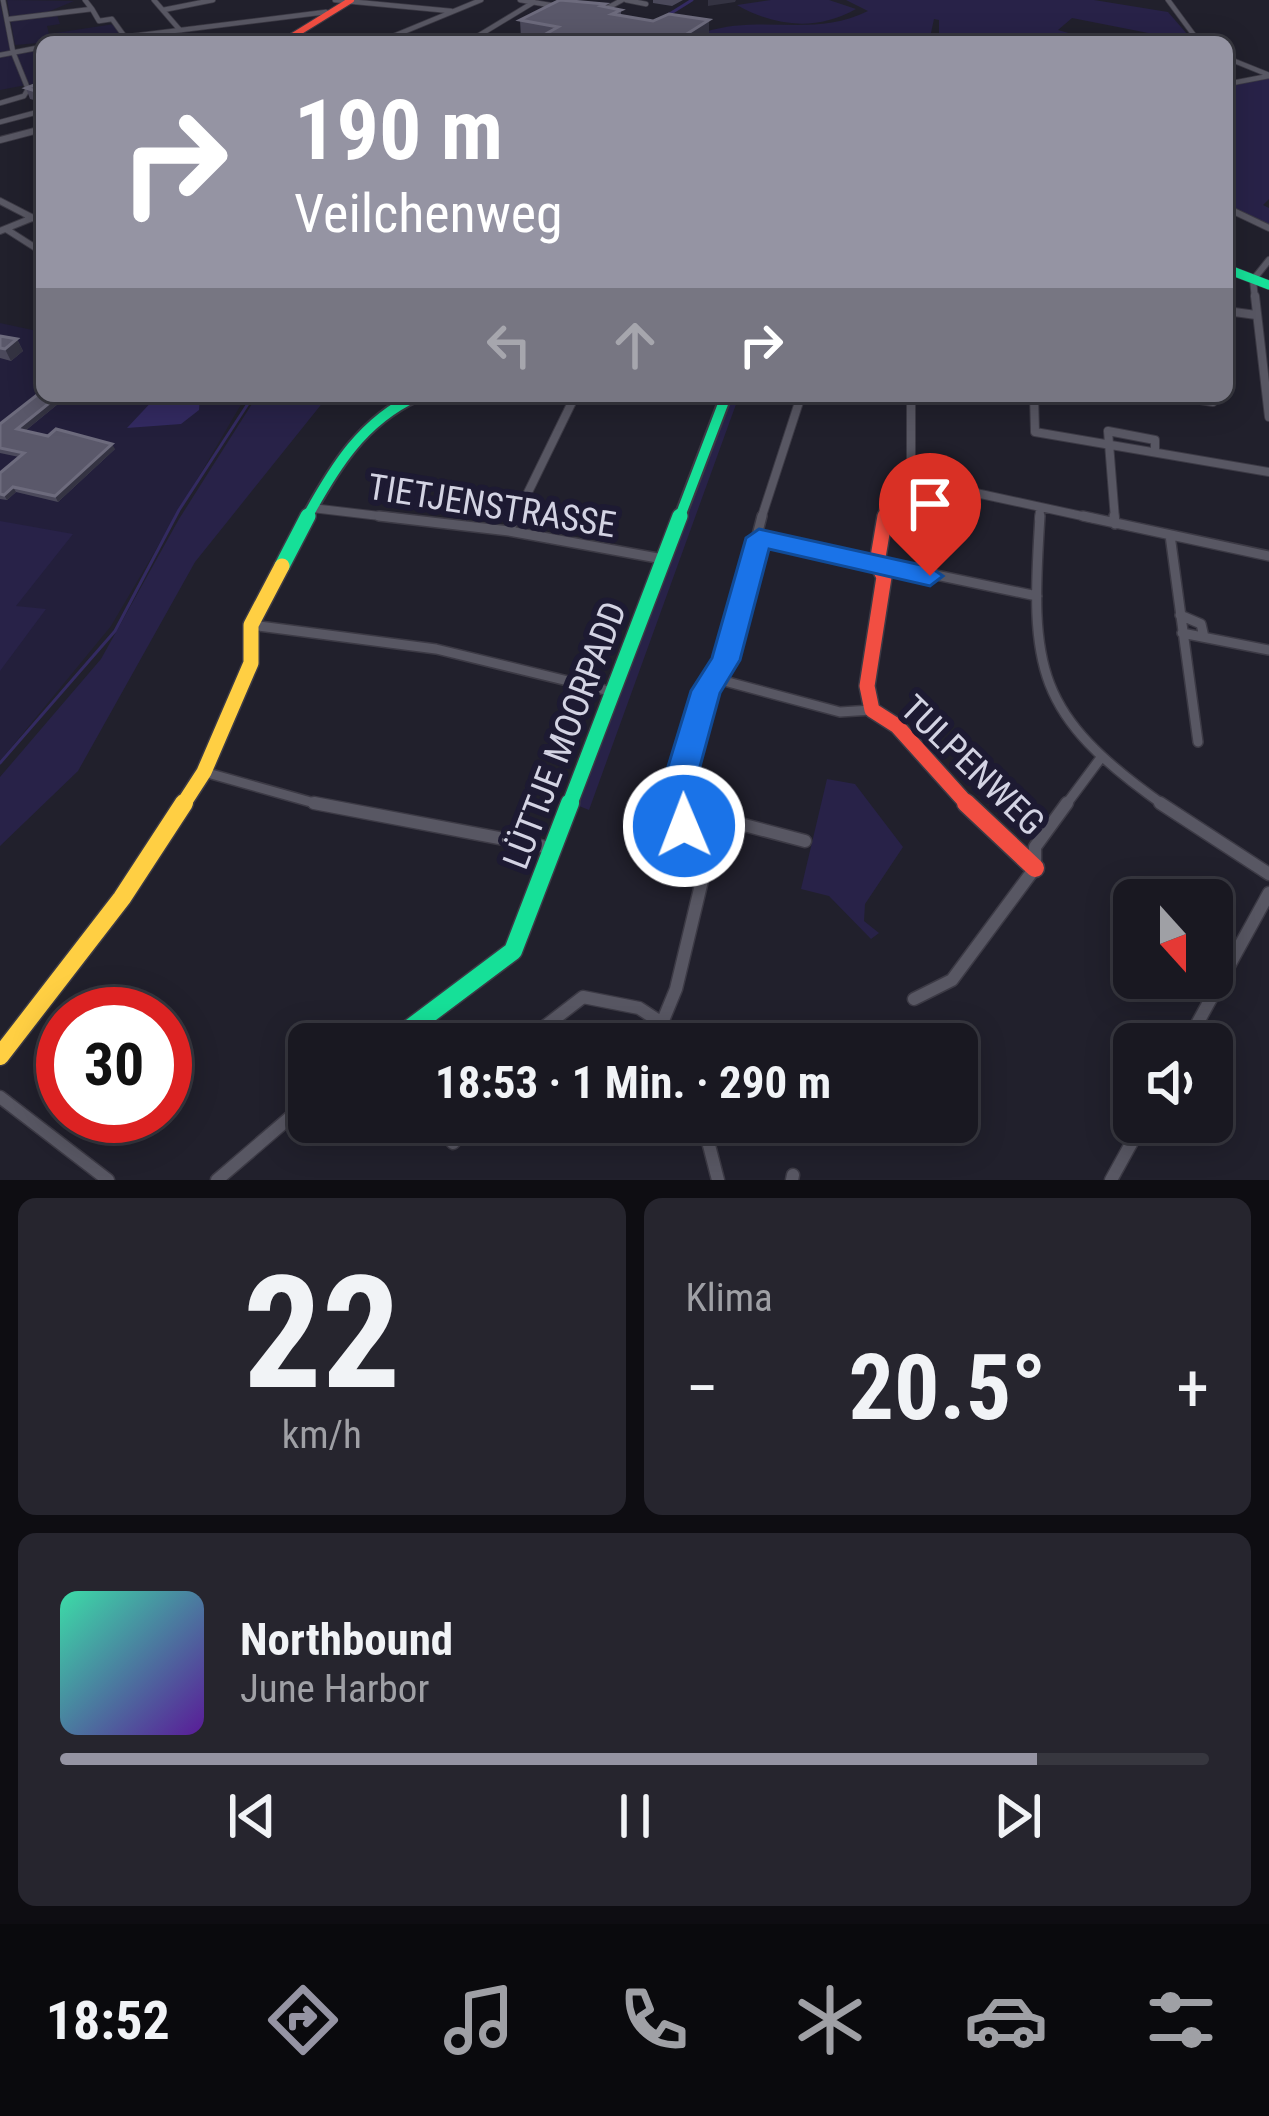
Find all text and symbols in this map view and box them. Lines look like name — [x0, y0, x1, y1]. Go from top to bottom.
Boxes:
text: 190 m — [294, 81, 503, 180]
icon: right — [96, 84, 252, 240]
text: Veilchenweg — [294, 182, 563, 245]
icon: left — [476, 312, 542, 378]
icon: ahead — [602, 312, 668, 378]
icon: right — [728, 312, 794, 378]
pin — [879, 453, 981, 576]
street label: TIETJENSTRASSE — [365, 466, 619, 546]
icon: arrive — [897, 471, 963, 537]
street label: LÜTTJE MOORPADD — [495, 596, 635, 875]
street label: TULPENWEG — [892, 687, 1053, 844]
position arrow — [621, 763, 747, 889]
north arrow — [1113, 879, 1233, 999]
map controls — [1113, 879, 1233, 1143]
speed limit sign: 30 — [36, 987, 192, 1143]
button: sound — [1113, 1023, 1233, 1143]
text: 18:53 · 1 Min. · 290 m — [435, 1056, 831, 1109]
text: 22 — [243, 1242, 401, 1425]
text: Klima — [686, 1275, 773, 1321]
text: 20.5° — [849, 1336, 1046, 1441]
text: − — [686, 1350, 719, 1427]
text: + — [1176, 1350, 1209, 1427]
text: km/h — [282, 1412, 362, 1458]
text: Northbound — [240, 1613, 453, 1666]
text: June Harbor — [240, 1666, 429, 1712]
icon: previous — [219, 1783, 285, 1849]
icon: pause — [602, 1783, 668, 1849]
icon: next — [985, 1783, 1051, 1849]
icon: directions — [261, 1978, 345, 2062]
icon: music — [437, 1978, 521, 2062]
icon: phone — [612, 1978, 696, 2062]
icon: climate — [788, 1978, 872, 2062]
icon: car — [964, 1978, 1048, 2062]
icon: filters — [1139, 1978, 1223, 2062]
text: 18:52 — [46, 1989, 170, 2052]

